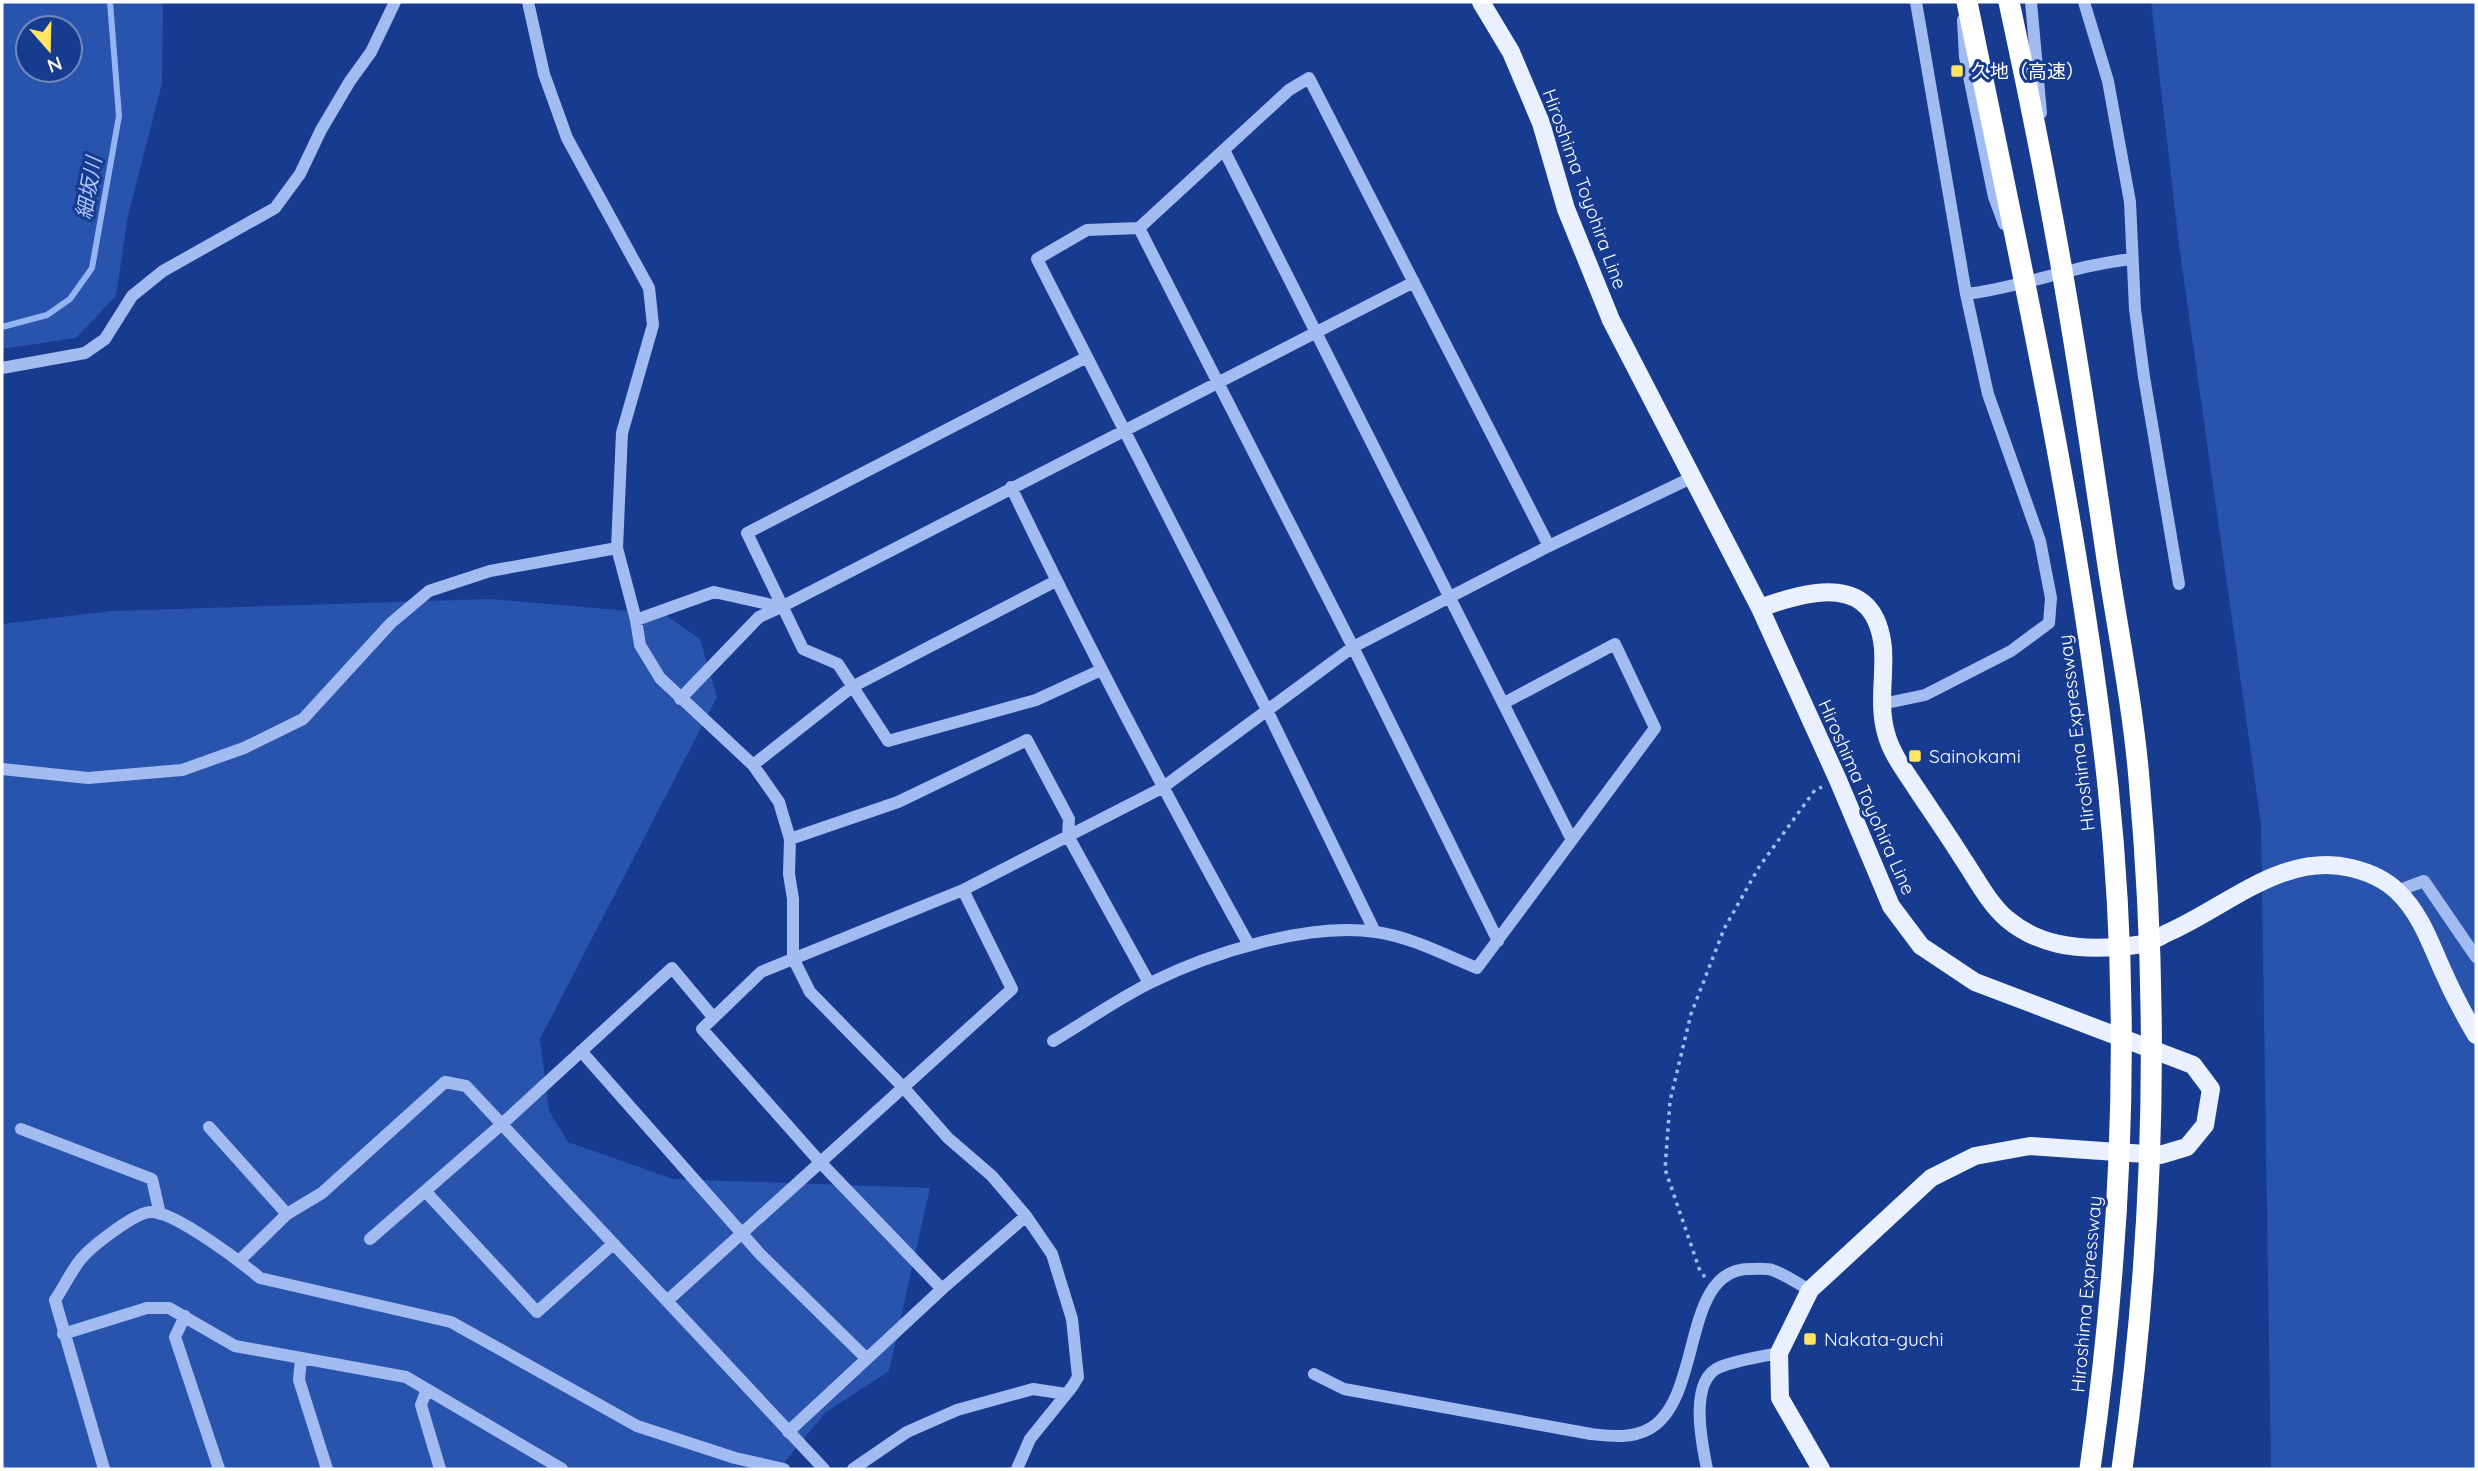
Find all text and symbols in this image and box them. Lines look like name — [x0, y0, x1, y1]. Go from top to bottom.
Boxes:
north arrow — [14, 14, 84, 84]
text: N — [44, 51, 65, 79]
place label: 久地（高速） — [1971, 59, 2085, 83]
marker: 久地（高速） — [1949, 63, 1965, 79]
street label: Hiroshima Toyohira Line — [1538, 86, 1632, 292]
water label: 細坂川 — [70, 153, 107, 221]
street label: Hiroshima Expressway — [2052, 634, 2100, 832]
street label: Hiroshima Toyohira Line — [1813, 696, 1921, 898]
place label: Sainokami — [1929, 744, 2021, 768]
marker: Sainokami — [1907, 748, 1923, 764]
street label: Hiroshima Expressway — [2065, 1195, 2107, 1393]
place label: Nakata-guchi — [1824, 1327, 1944, 1351]
marker: Nakata-guchi — [1802, 1331, 1818, 1347]

